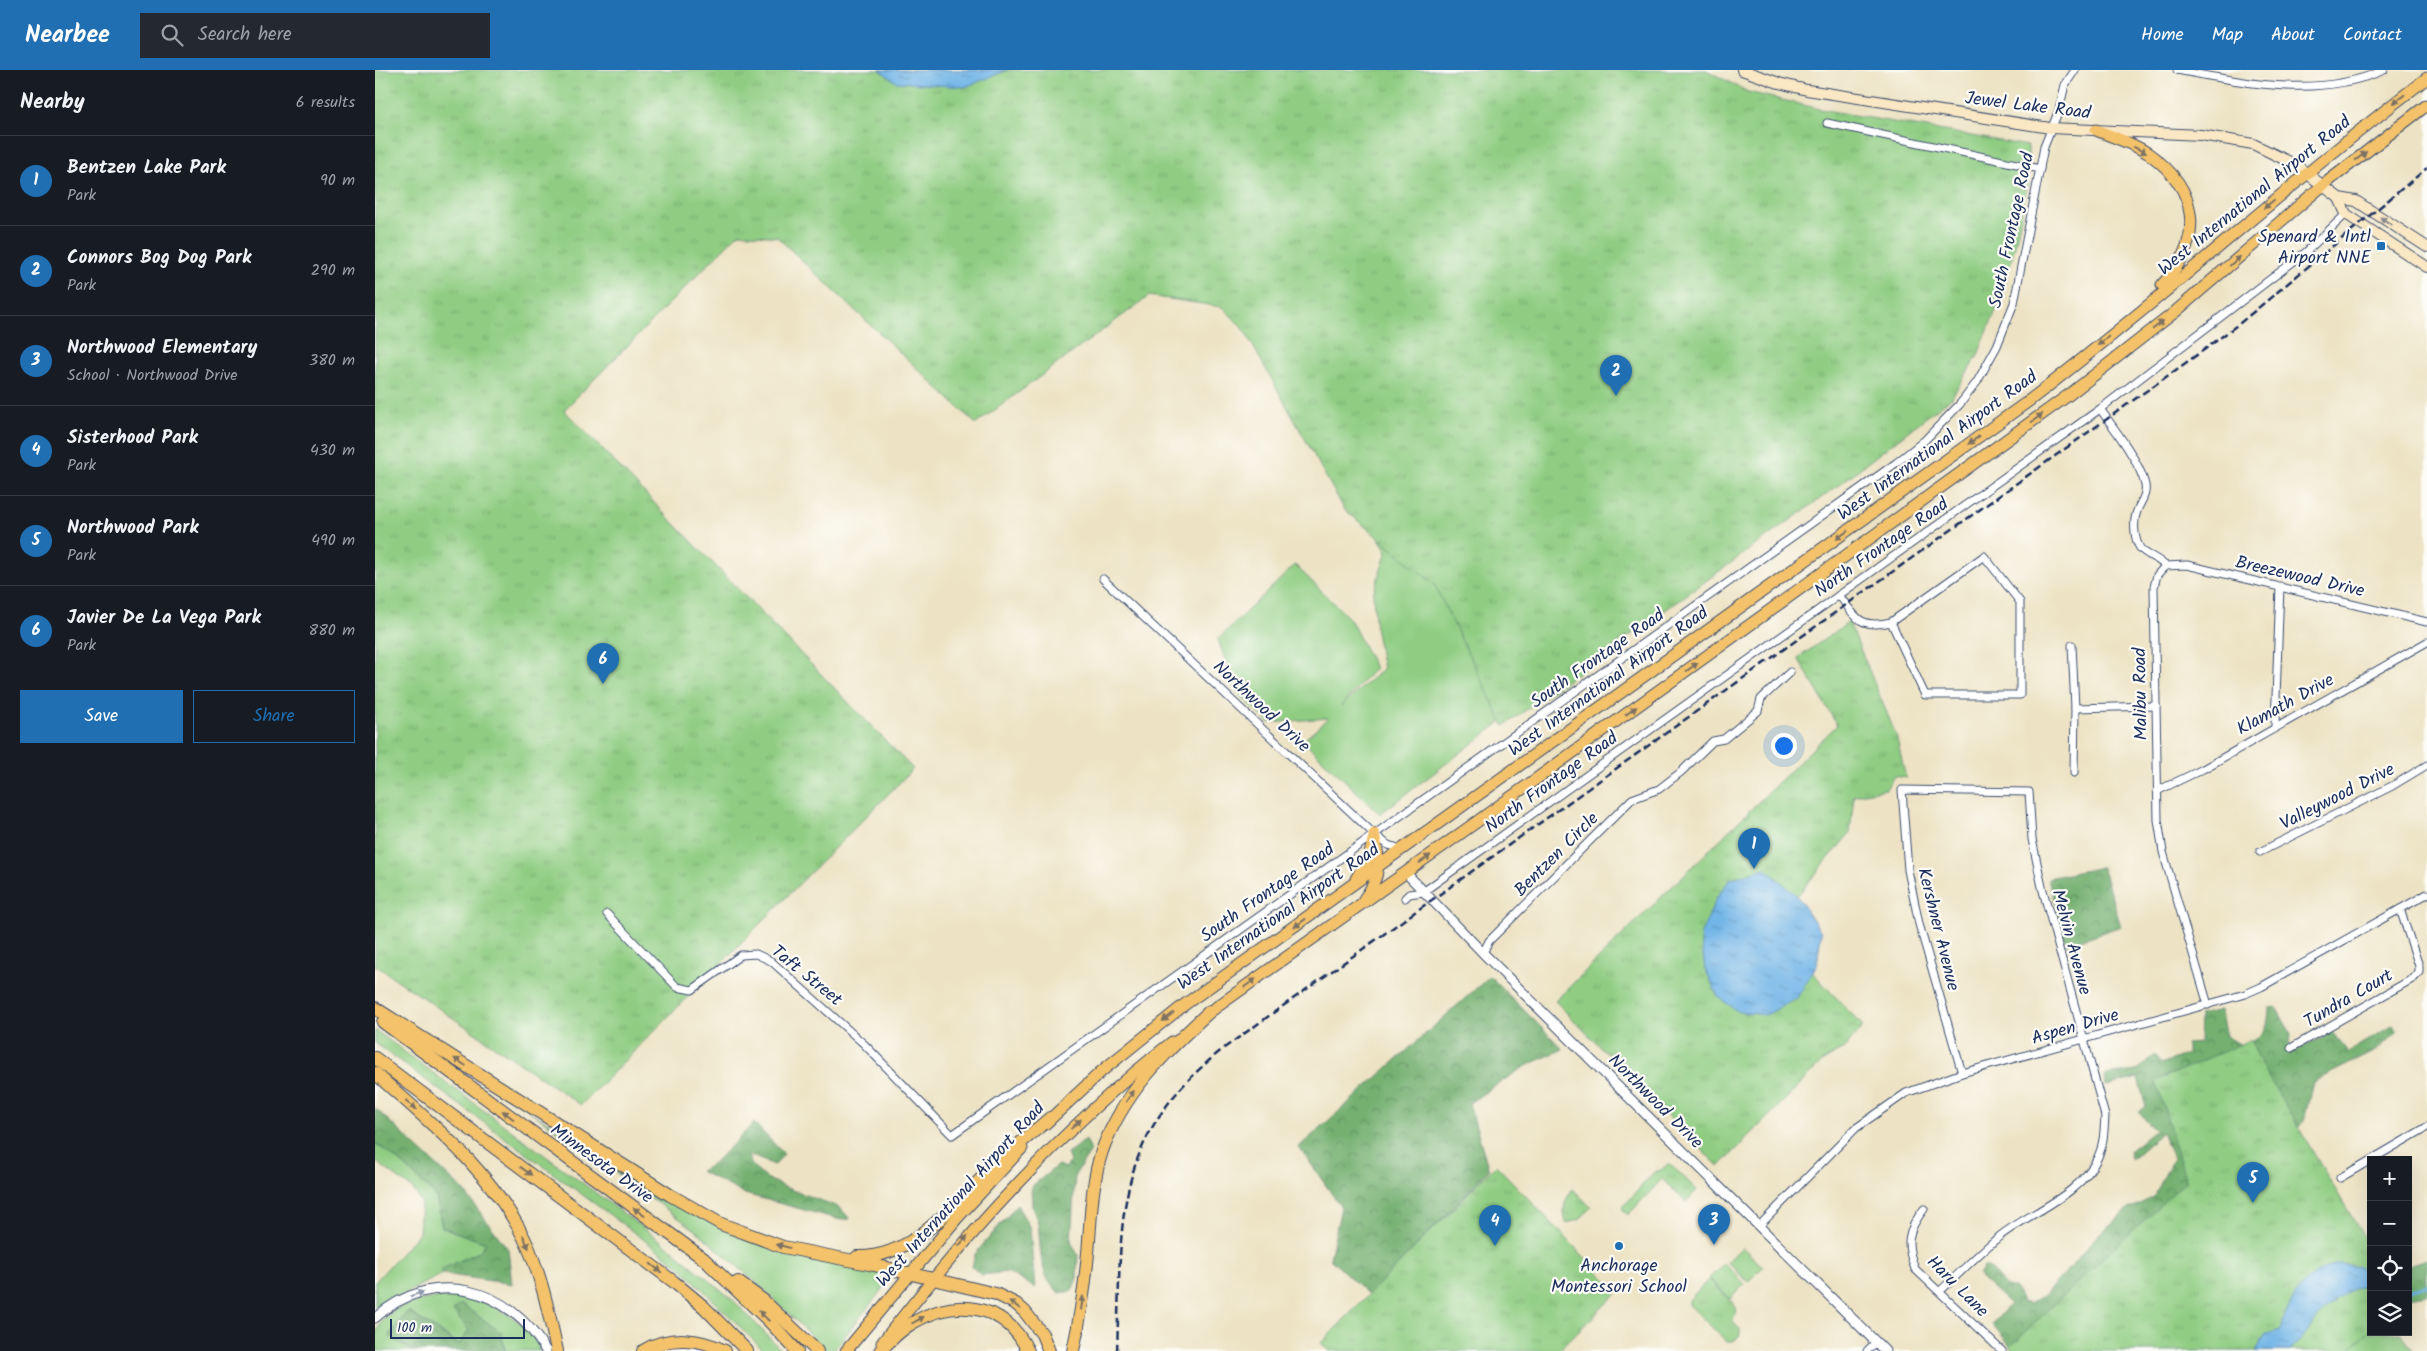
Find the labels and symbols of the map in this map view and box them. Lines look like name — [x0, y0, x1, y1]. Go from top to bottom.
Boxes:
street label: Jewel Lake Road — [1963, 84, 2093, 129]
one-way arrow — [2393, 93, 2406, 104]
street label: West International Airport Road — [2152, 108, 2359, 283]
one-way arrow — [2133, 146, 2148, 154]
street label: South Frontage Road — [1982, 149, 2043, 311]
one-way arrow — [2354, 151, 2367, 162]
one-way arrow — [2262, 198, 2275, 209]
one-way arrow — [2379, 216, 2393, 225]
place label: Spenard & Intl Airport NNE — [2258, 223, 2372, 273]
marker: Spenard & Intl Airport NNE — [2375, 240, 2387, 252]
one-way arrow — [2228, 255, 2241, 266]
one-way arrow — [2151, 319, 2164, 330]
one-way arrow — [2097, 336, 2110, 347]
pin: 2 — [1600, 355, 1632, 396]
street label: West International Airport Road — [1832, 363, 2045, 529]
one-way arrow — [2030, 413, 2044, 423]
one-way arrow — [1967, 435, 1981, 445]
street label: North Frontage Road — [1809, 490, 1956, 606]
one-way arrow — [1835, 530, 1849, 540]
street label: Breezewood Drive — [2232, 549, 2367, 606]
street label: West International Airport Road — [1503, 599, 1716, 765]
street label: South Frontage Road — [1525, 601, 1672, 717]
pin: 6 — [587, 643, 619, 684]
street label: Malibu Road — [2126, 646, 2157, 741]
street label: Northwood Drive — [1205, 654, 1317, 760]
one-way arrow — [1686, 662, 1699, 672]
street label: Klamath Drive — [2232, 667, 2340, 744]
one-way arrow — [1624, 706, 1638, 716]
street label: North Frontage Road — [1479, 724, 1625, 842]
your location — [1771, 733, 1797, 759]
street label: Valleywood Drive — [2275, 756, 2400, 839]
street label: Bentzen Circle — [1508, 806, 1606, 904]
pin: 1 — [1738, 828, 1770, 869]
street label: South Frontage Road — [1195, 835, 1342, 951]
street label: West International Airport Road — [1172, 836, 1387, 998]
one-way arrow — [1418, 854, 1432, 864]
street label: Kershner Avenue — [1908, 865, 1967, 994]
street label: Melvin Avenue — [2043, 886, 2099, 998]
one-way arrow — [1294, 917, 1307, 928]
street label: Taft Street — [764, 938, 849, 1015]
street label: Tundra Court — [2299, 961, 2400, 1037]
one-way arrow — [1243, 978, 1257, 988]
street label: Aspen Drive — [2028, 1001, 2123, 1054]
one-way arrow — [1161, 1012, 1175, 1022]
street label: Northwood Drive — [1600, 1048, 1709, 1157]
one-way arrow — [453, 1058, 467, 1067]
one-way arrow — [1125, 1090, 1135, 1103]
street label: West International Airport Road — [870, 1095, 1053, 1294]
one-way arrow — [405, 1100, 418, 1111]
one-way arrow — [502, 1110, 515, 1121]
street label: Minnesota Drive — [543, 1117, 659, 1212]
one-way arrow — [1069, 1118, 1081, 1130]
pin: 5 — [2237, 1162, 2269, 1203]
one-way arrow — [519, 1166, 533, 1176]
pin: 3 — [1698, 1204, 1730, 1245]
pin: 4 — [1479, 1205, 1511, 1246]
one-way arrow — [633, 1206, 646, 1217]
one-way arrow — [522, 1235, 530, 1249]
one-way arrow — [958, 1235, 969, 1248]
marker: Anchorage Montessori School — [1613, 1240, 1625, 1252]
one-way arrow — [775, 1242, 790, 1250]
street label: Haru Lane — [1919, 1249, 1995, 1325]
place label: Anchorage Montessori School — [1551, 1252, 1688, 1302]
one-way arrow — [650, 1263, 663, 1273]
one-way arrow — [410, 1290, 425, 1298]
one-way arrow — [1078, 1295, 1086, 1311]
one-way arrow — [1008, 1300, 1022, 1310]
one-way arrow — [758, 1310, 770, 1322]
scale bar — [390, 1316, 525, 1339]
one-way arrow — [911, 1316, 924, 1325]

